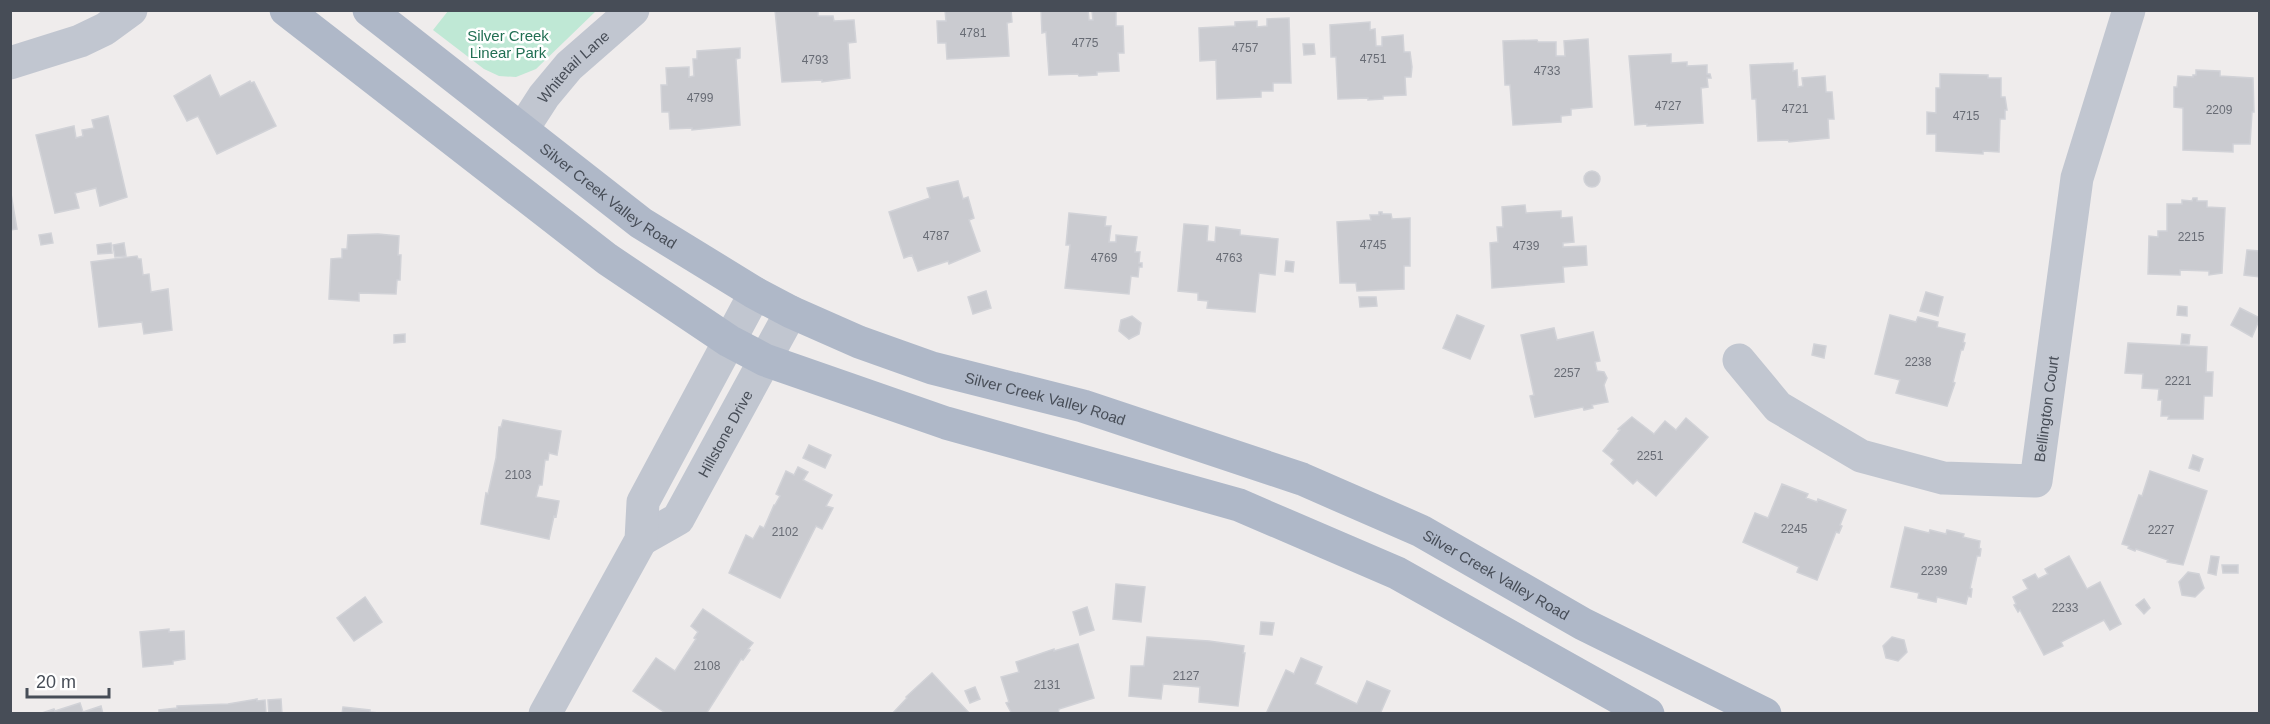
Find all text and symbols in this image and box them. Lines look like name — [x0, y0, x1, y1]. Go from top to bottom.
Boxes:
house number: 4781 — [960, 26, 987, 40]
park label: Silver Creek Linear Park — [467, 27, 549, 61]
street label: Whitetail Lane — [534, 27, 612, 106]
house number: 4775 — [1072, 36, 1099, 50]
house number: 4757 — [1232, 41, 1259, 55]
house number: 4751 — [1360, 52, 1387, 66]
house number: 4793 — [802, 53, 829, 67]
house number: 4733 — [1534, 64, 1561, 78]
house number: 4799 — [687, 91, 714, 105]
house number: 4727 — [1655, 99, 1682, 113]
house number: 4721 — [1782, 102, 1809, 116]
house number: 2209 — [2206, 103, 2233, 117]
house number: 4715 — [1953, 109, 1980, 123]
street label: Silver Creek Valley Road — [537, 139, 680, 251]
house number: 4787 — [923, 229, 950, 243]
house number: 2215 — [2178, 230, 2205, 244]
house number: 4745 — [1360, 238, 1387, 252]
house number: 4739 — [1513, 239, 1540, 253]
house number: 4769 — [1091, 251, 1118, 265]
house number: 4763 — [1216, 251, 1243, 265]
street label: Bellington Court — [2030, 354, 2061, 463]
house number: 2238 — [1905, 355, 1932, 369]
house number: 2257 — [1554, 366, 1581, 380]
street label: Silver Creek Valley Road — [963, 368, 1128, 428]
house number: 2221 — [2165, 374, 2192, 388]
street label: Hillstone Drive — [694, 387, 755, 480]
house number: 2251 — [1637, 449, 1664, 463]
house number: 2103 — [505, 468, 532, 482]
house number: 2245 — [1781, 522, 1808, 536]
house number: 2227 — [2148, 523, 2175, 537]
house number: 2102 — [772, 525, 799, 539]
street label: Silver Creek Valley Road — [1420, 526, 1572, 623]
house number: 2239 — [1921, 564, 1948, 578]
house number: 2233 — [2052, 601, 2079, 615]
house number: 2108 — [694, 659, 721, 673]
scale bar — [27, 661, 110, 699]
house number: 2127 — [1173, 669, 1200, 683]
text: 20 m — [36, 672, 76, 692]
house number: 2131 — [1034, 678, 1061, 692]

